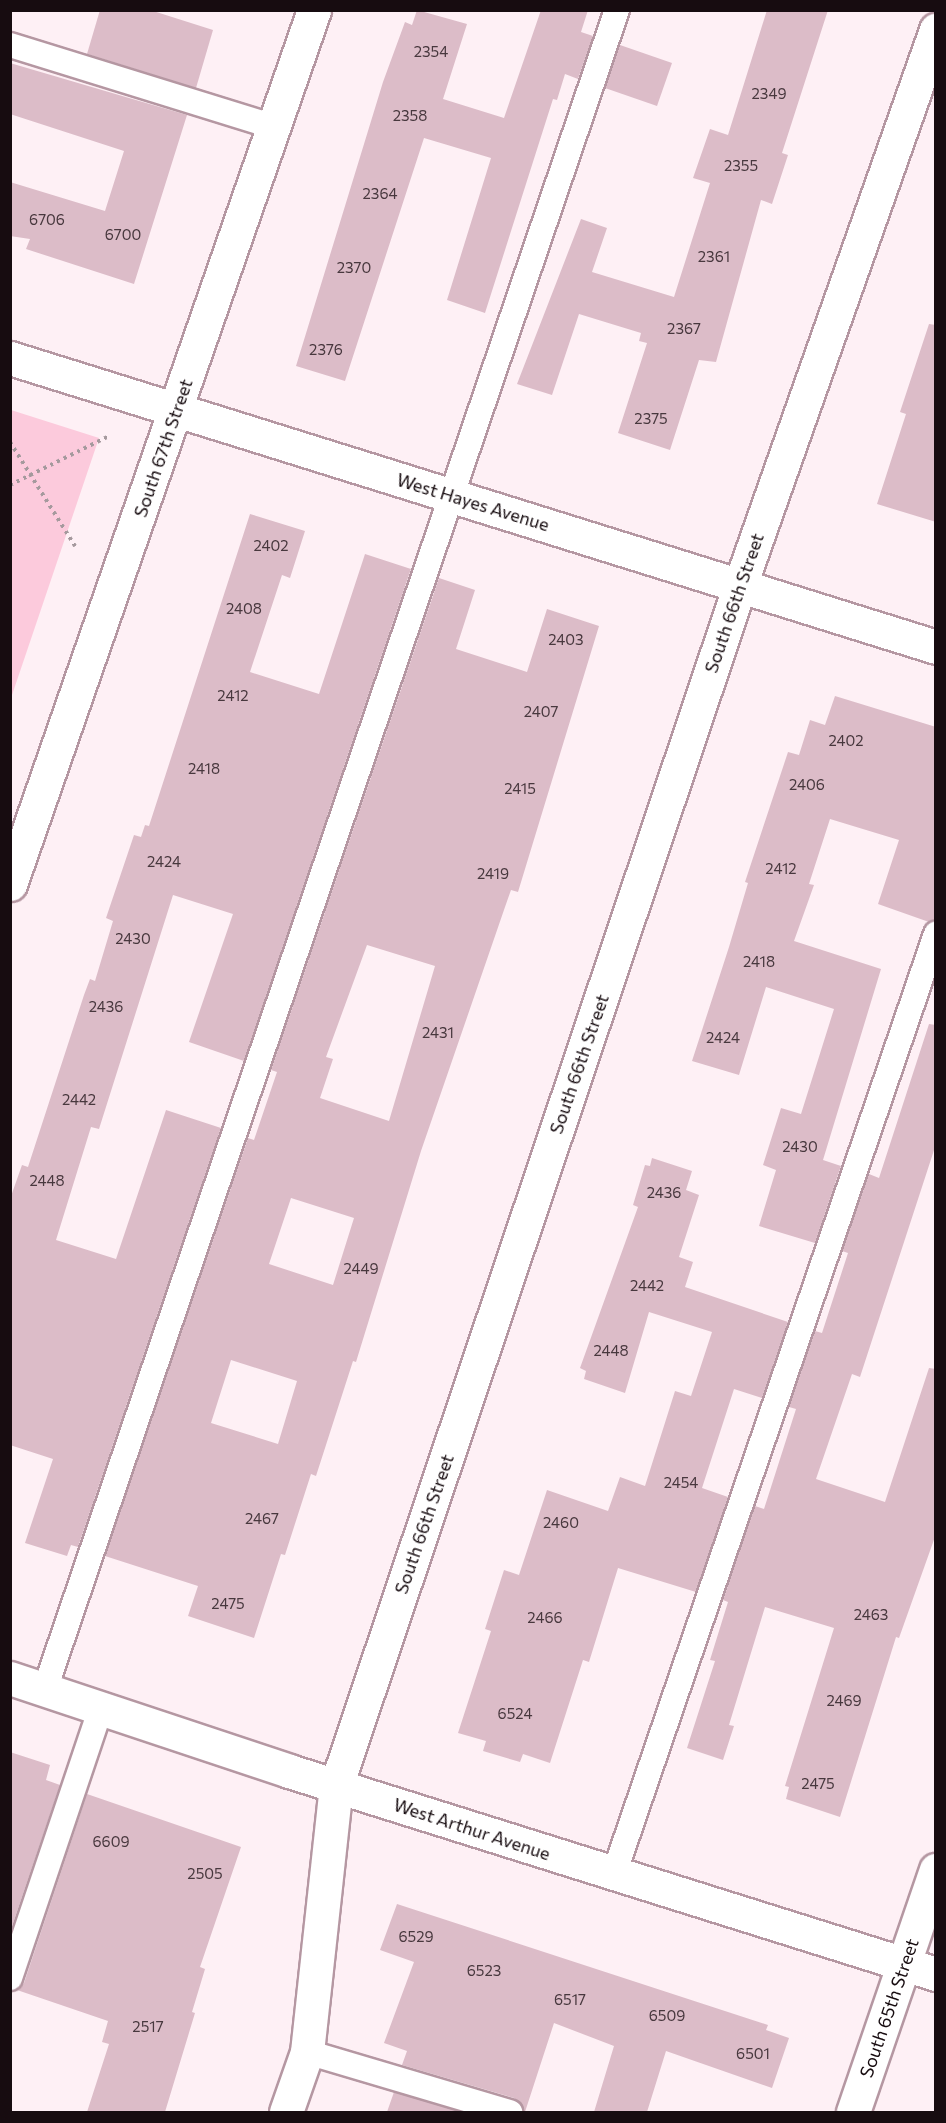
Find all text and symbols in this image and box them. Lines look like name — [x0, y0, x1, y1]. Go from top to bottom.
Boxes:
house number: 2354 — [414, 43, 448, 61]
house number: 2349 — [752, 85, 786, 103]
house number: 2358 — [393, 107, 427, 125]
house number: 2355 — [724, 157, 758, 175]
house number: 2364 — [363, 185, 397, 203]
house number: 6706 — [29, 211, 65, 229]
house number: 6700 — [105, 226, 141, 244]
house number: 2361 — [698, 248, 730, 266]
house number: 2370 — [337, 259, 371, 277]
house number: 2367 — [667, 320, 701, 338]
house number: 2376 — [309, 341, 343, 359]
street label: South 67th Street — [129, 376, 197, 520]
house number: 2375 — [634, 410, 668, 428]
street label: West Hayes Avenue — [394, 469, 552, 535]
street label: South 66th Street — [700, 530, 768, 676]
house number: 2402 — [253, 537, 289, 555]
house number: 2408 — [226, 600, 262, 618]
house number: 2403 — [548, 631, 584, 649]
house number: 2412 — [217, 687, 249, 705]
house number: 2407 — [524, 703, 558, 721]
house number: 2402 — [828, 732, 864, 750]
house number: 2418 — [188, 760, 220, 778]
house number: 2406 — [789, 776, 825, 794]
house number: 2415 — [504, 780, 536, 798]
house number: 2424 — [147, 853, 181, 871]
house number: 2412 — [765, 860, 797, 878]
house number: 2419 — [477, 865, 509, 883]
house number: 2430 — [115, 930, 151, 948]
house number: 2418 — [743, 953, 775, 971]
street label: South 66th Street — [545, 991, 613, 1137]
house number: 2436 — [89, 998, 123, 1016]
house number: 2431 — [422, 1024, 454, 1042]
house number: 2424 — [706, 1029, 740, 1047]
house number: 2442 — [62, 1091, 96, 1109]
house number: 2430 — [782, 1138, 818, 1156]
house number: 2448 — [29, 1172, 65, 1190]
house number: 2436 — [647, 1184, 681, 1202]
house number: 2449 — [343, 1260, 379, 1278]
house number: 2442 — [630, 1277, 664, 1295]
house number: 2448 — [593, 1342, 629, 1360]
street label: South 66th Street — [390, 1451, 458, 1597]
house number: 2454 — [664, 1474, 698, 1492]
house number: 2467 — [245, 1510, 279, 1528]
house number: 2460 — [543, 1514, 579, 1532]
house number: 2475 — [211, 1595, 245, 1613]
house number: 2463 — [854, 1606, 888, 1624]
house number: 2466 — [527, 1609, 563, 1627]
house number: 2469 — [826, 1692, 862, 1710]
house number: 6524 — [498, 1705, 532, 1723]
house number: 2475 — [801, 1775, 835, 1793]
street label: West Arthur Avenue — [391, 1793, 553, 1865]
house number: 6609 — [92, 1833, 130, 1851]
house number: 2505 — [187, 1865, 223, 1883]
house number: 6529 — [398, 1928, 434, 1946]
street label: South 65th Street — [855, 1936, 923, 2080]
house number: 6523 — [467, 1962, 501, 1980]
house number: 6517 — [554, 1991, 586, 2009]
house number: 6509 — [649, 2007, 685, 2025]
house number: 2517 — [132, 2018, 164, 2036]
house number: 6501 — [736, 2045, 770, 2063]

